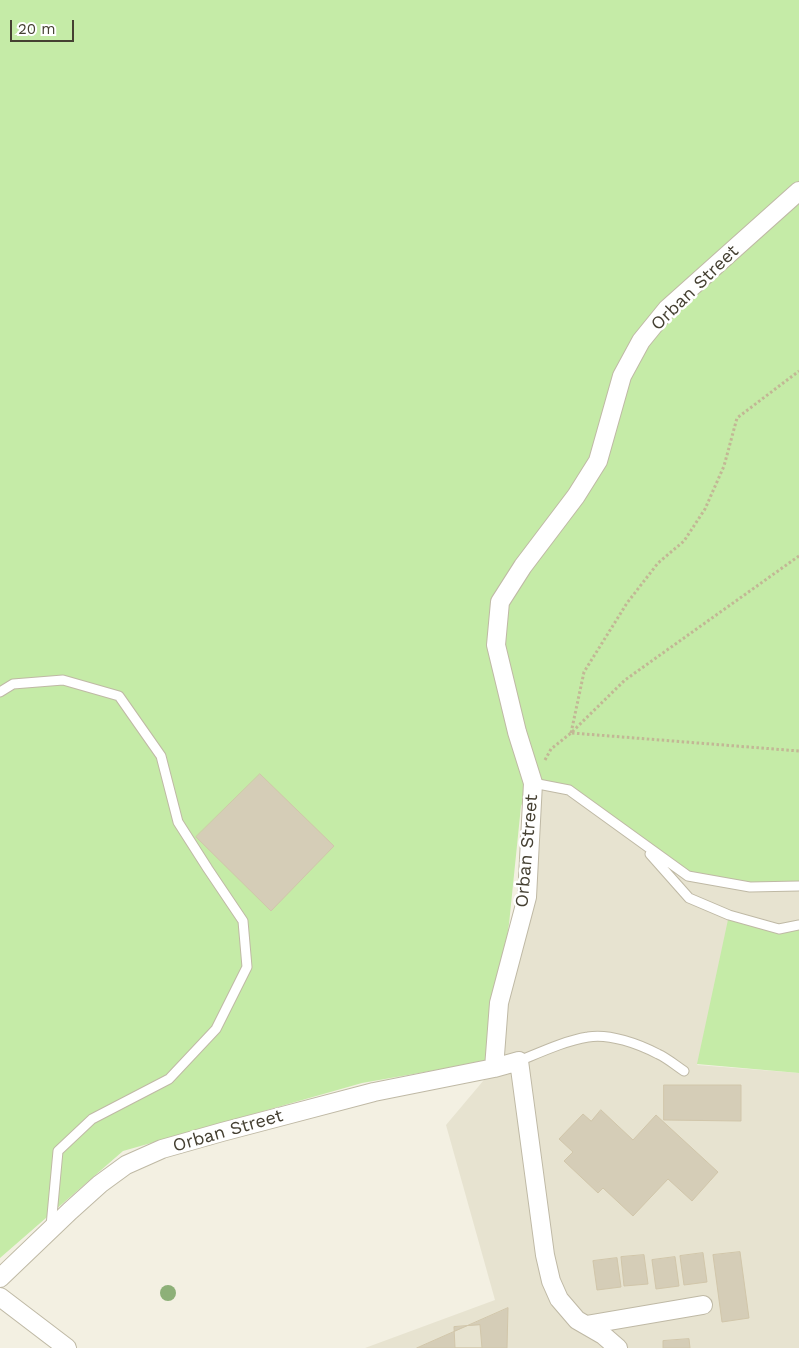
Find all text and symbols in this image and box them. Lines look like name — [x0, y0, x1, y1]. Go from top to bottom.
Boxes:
scale bar — [12, 10, 76, 42]
text: 20 m — [18, 20, 56, 38]
street label: Orban Street — [647, 241, 743, 335]
street label: Orban Street — [511, 793, 543, 909]
street label: Orban Street — [170, 1105, 286, 1157]

